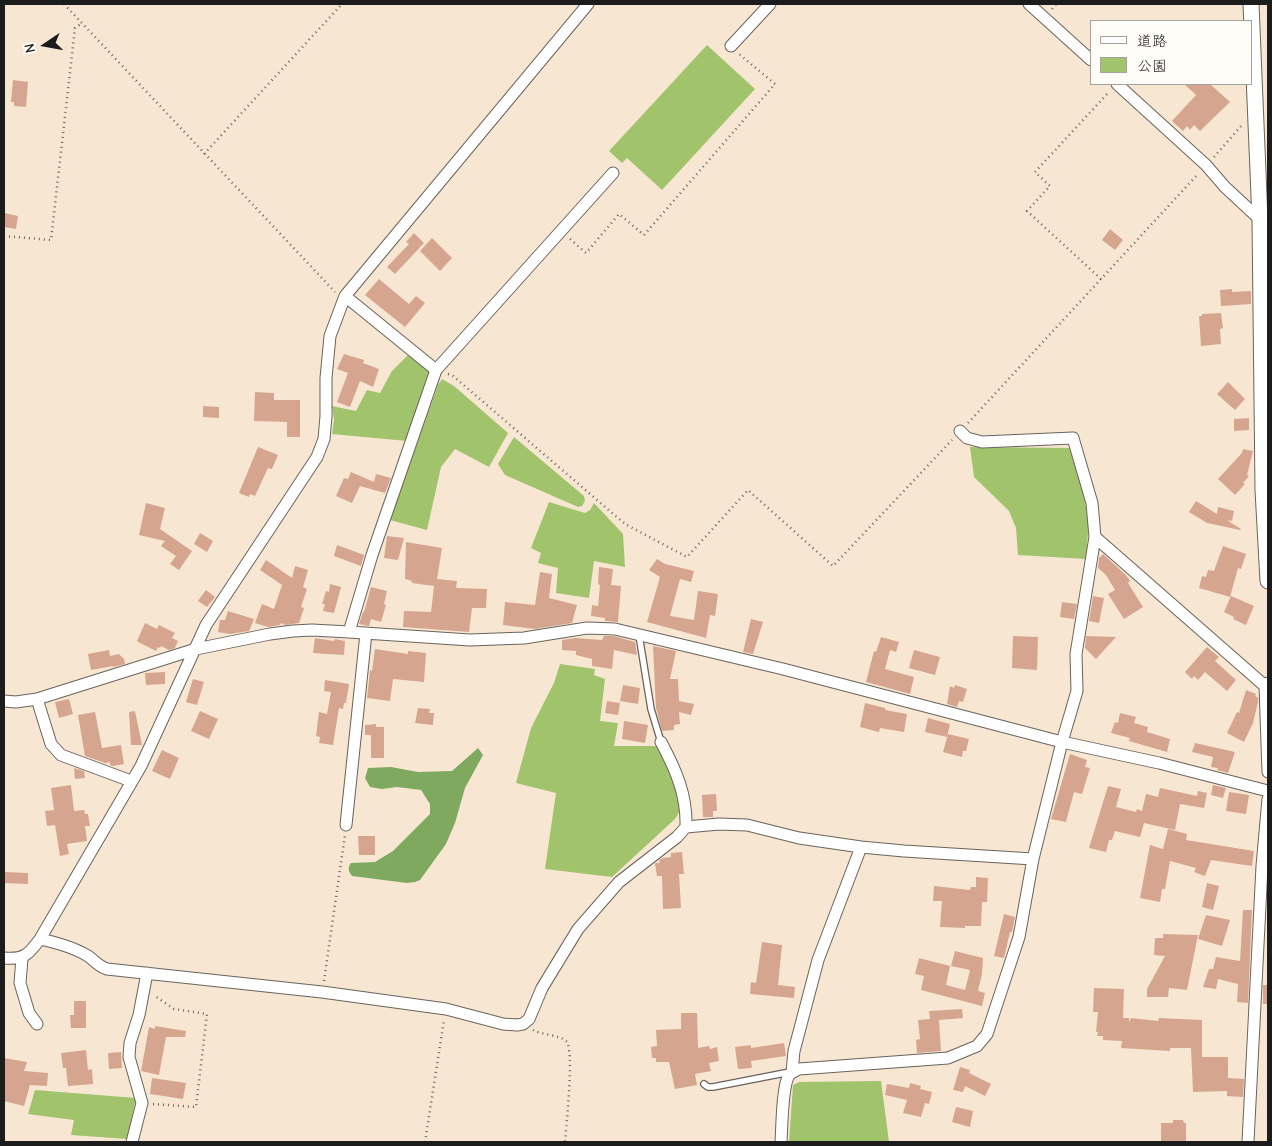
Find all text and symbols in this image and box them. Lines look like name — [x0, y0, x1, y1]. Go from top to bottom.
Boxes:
north arrow — [20, 20, 70, 70]
legend — [1090, 20, 1252, 85]
text: 道路 — [1137, 32, 1167, 50]
text: N — [21, 42, 39, 54]
text: 公園 — [1137, 57, 1167, 75]

